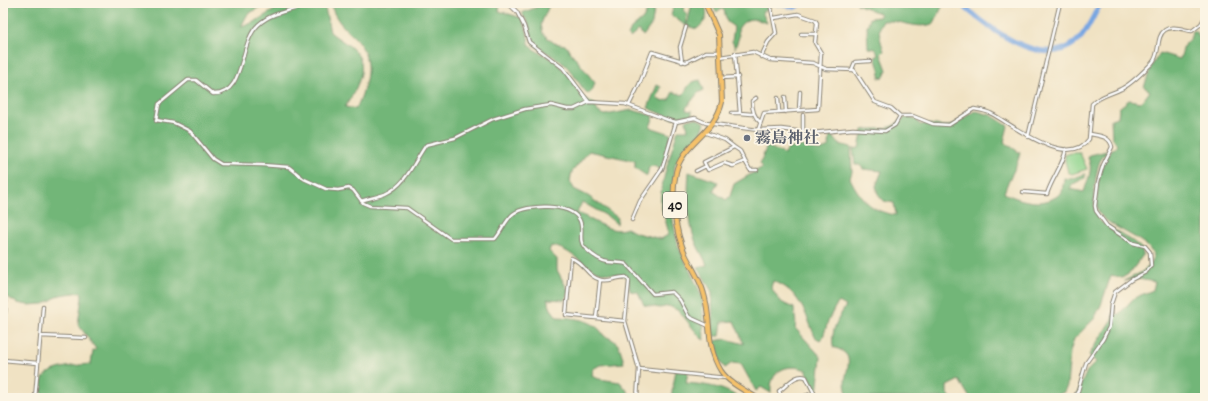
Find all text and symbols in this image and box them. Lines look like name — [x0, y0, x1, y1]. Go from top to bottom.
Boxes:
place label: 霧島神社 — [755, 127, 819, 149]
marker: 霧島神社 — [742, 133, 752, 143]
road number: 40 — [663, 192, 687, 218]

